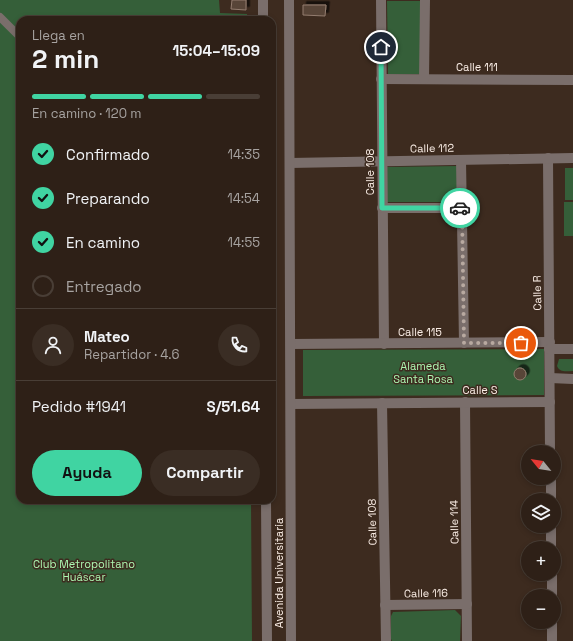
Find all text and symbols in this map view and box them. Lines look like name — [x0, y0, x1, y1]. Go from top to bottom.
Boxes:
text: Llega en — [32, 27, 85, 44]
pin — [364, 30, 398, 64]
icon: home — [370, 36, 392, 58]
text: 15:04–15:09 — [172, 41, 260, 60]
text: 2 min — [32, 42, 99, 76]
street label: Calle 111 — [456, 60, 498, 74]
text: En camino · 120 m — [32, 105, 142, 122]
street label: Calle 112 — [410, 141, 454, 155]
icon: check — [32, 143, 54, 165]
text: Confirmado — [66, 145, 150, 164]
text: 14:35 — [228, 146, 260, 163]
street label: Calle 108 — [363, 149, 377, 195]
icon: check — [32, 187, 54, 209]
courier — [440, 188, 480, 228]
text: Preparando — [66, 189, 150, 208]
text: 14:54 — [227, 190, 260, 207]
icon: car — [449, 197, 471, 219]
icon: check — [32, 231, 54, 253]
text: En camino — [66, 233, 140, 252]
text: 14:55 — [228, 234, 260, 251]
street label: Calle R — [530, 275, 544, 311]
text: Entregado — [66, 277, 142, 296]
button: person — [32, 324, 74, 366]
button: phone — [218, 324, 260, 366]
street label: Calle 115 — [398, 325, 442, 339]
pin — [504, 326, 538, 360]
text: Mateo — [84, 327, 130, 346]
icon: bag — [510, 332, 532, 354]
text: Repartidor · 4.6 — [84, 346, 180, 363]
park label: Alameda Santa Rosa — [393, 359, 454, 386]
street label: Calle S — [463, 383, 498, 397]
text: Pedido #1941 — [32, 397, 126, 416]
text: S/51.64 — [207, 397, 260, 416]
north arrow — [521, 445, 561, 485]
map controls — [521, 445, 561, 629]
button: Ayuda — [32, 450, 142, 496]
button: Compartir — [150, 450, 260, 496]
button: layers — [521, 493, 561, 533]
street label: Calle 108 — [365, 498, 379, 545]
street label: Calle 114 — [447, 500, 461, 544]
street label: Avenida Universitaria — [272, 517, 286, 628]
button: + — [521, 541, 561, 581]
park label: Club Metropolitano Huáscar — [33, 557, 135, 584]
street label: Calle 116 — [404, 586, 448, 600]
button: − — [521, 589, 561, 629]

